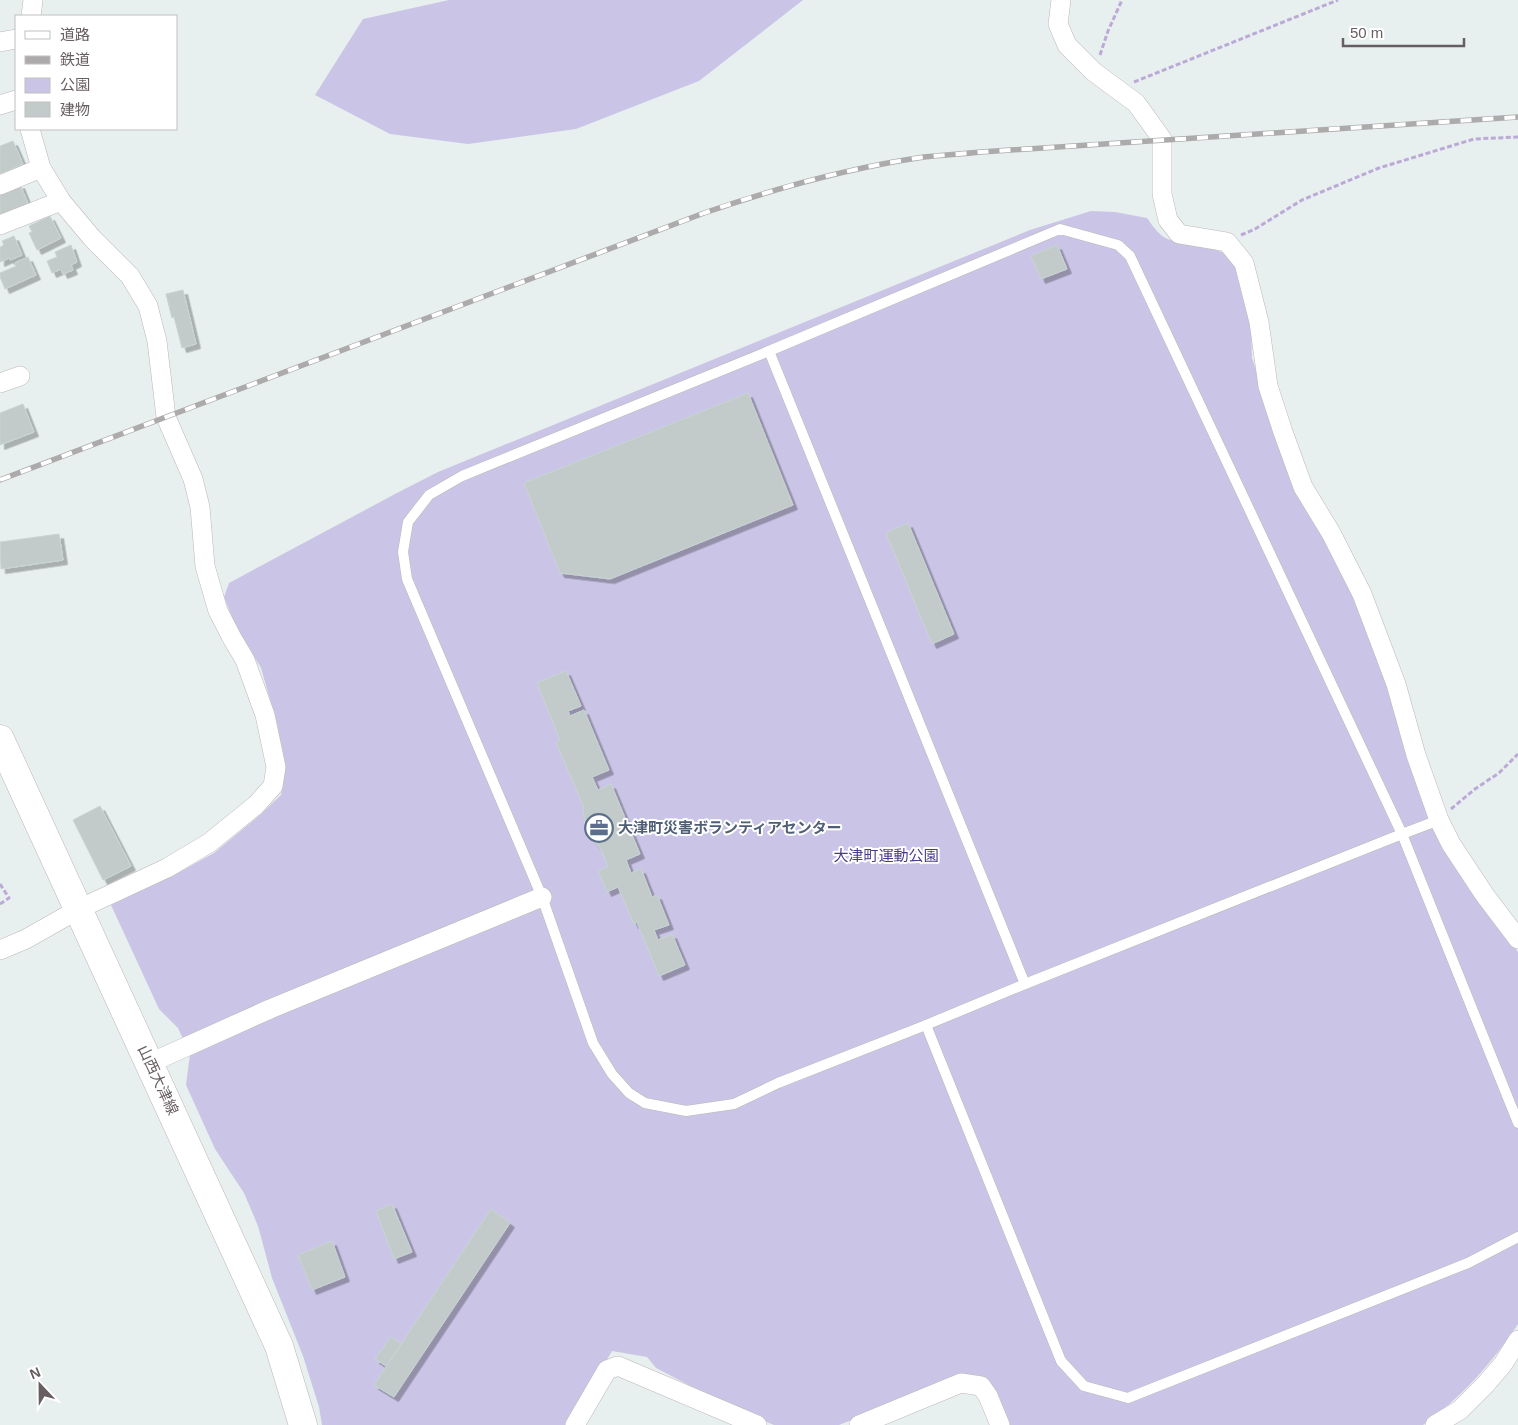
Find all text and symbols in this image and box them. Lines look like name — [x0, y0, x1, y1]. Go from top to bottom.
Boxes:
legend — [15, 15, 178, 130]
scale bar — [1343, 15, 1464, 47]
text: 50 m — [1350, 24, 1383, 41]
text: 道路 — [60, 26, 90, 43]
text: 鉄道 — [60, 51, 90, 68]
text: 公園 — [60, 76, 90, 93]
text: 建物 — [60, 101, 90, 118]
office icon: 大津町災害ボランティアセンター — [584, 813, 614, 843]
place label: 大津町災害ボランティアセンター — [618, 819, 842, 836]
park label: 大津町運動公園 — [833, 847, 939, 864]
street label: 山西大津線 — [135, 1042, 182, 1117]
north arrow — [15, 1360, 65, 1410]
text: N — [27, 1364, 43, 1382]

